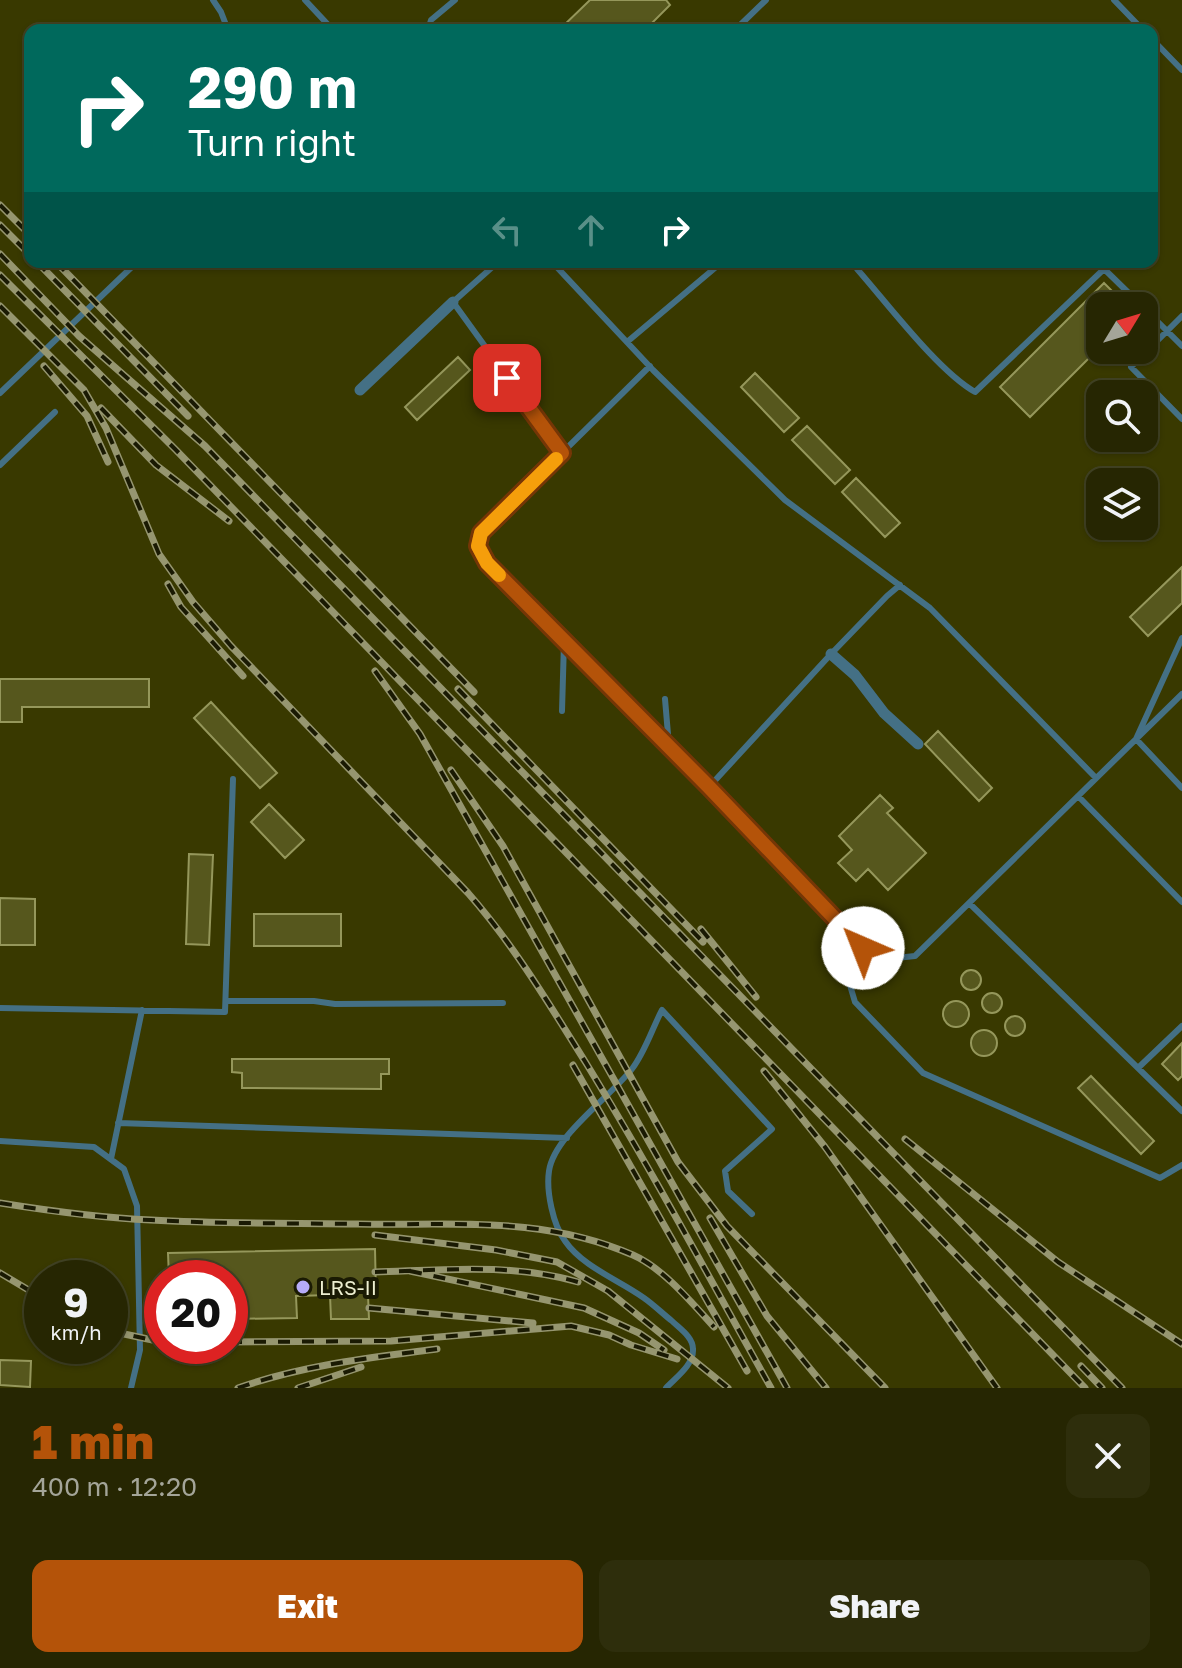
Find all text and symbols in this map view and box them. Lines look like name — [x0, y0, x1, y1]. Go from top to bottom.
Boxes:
text: 290 m — [188, 53, 357, 120]
icon: right — [56, 56, 160, 160]
text: Turn right — [188, 121, 356, 164]
icon: left — [485, 208, 529, 252]
icon: ahead — [569, 208, 613, 252]
icon: right — [653, 208, 697, 252]
north arrow — [1086, 292, 1158, 364]
map controls — [1086, 292, 1158, 540]
pin — [473, 344, 541, 412]
icon: arrive — [485, 356, 529, 400]
button: search — [1086, 380, 1158, 452]
button: layers — [1086, 468, 1158, 540]
position arrow — [821, 906, 905, 990]
speed limit sign: 20 — [144, 1260, 248, 1364]
place label: LRS-II — [319, 1275, 377, 1299]
text: 9 — [63, 1278, 89, 1326]
marker: LRS-II — [294, 1278, 312, 1296]
text: km/h — [51, 1320, 101, 1344]
text: 1 min — [32, 1412, 154, 1470]
button: close — [1066, 1414, 1150, 1498]
text: 400 m · 12:20 — [32, 1471, 197, 1502]
button: Exit — [32, 1560, 583, 1652]
button: Share — [599, 1560, 1150, 1652]

